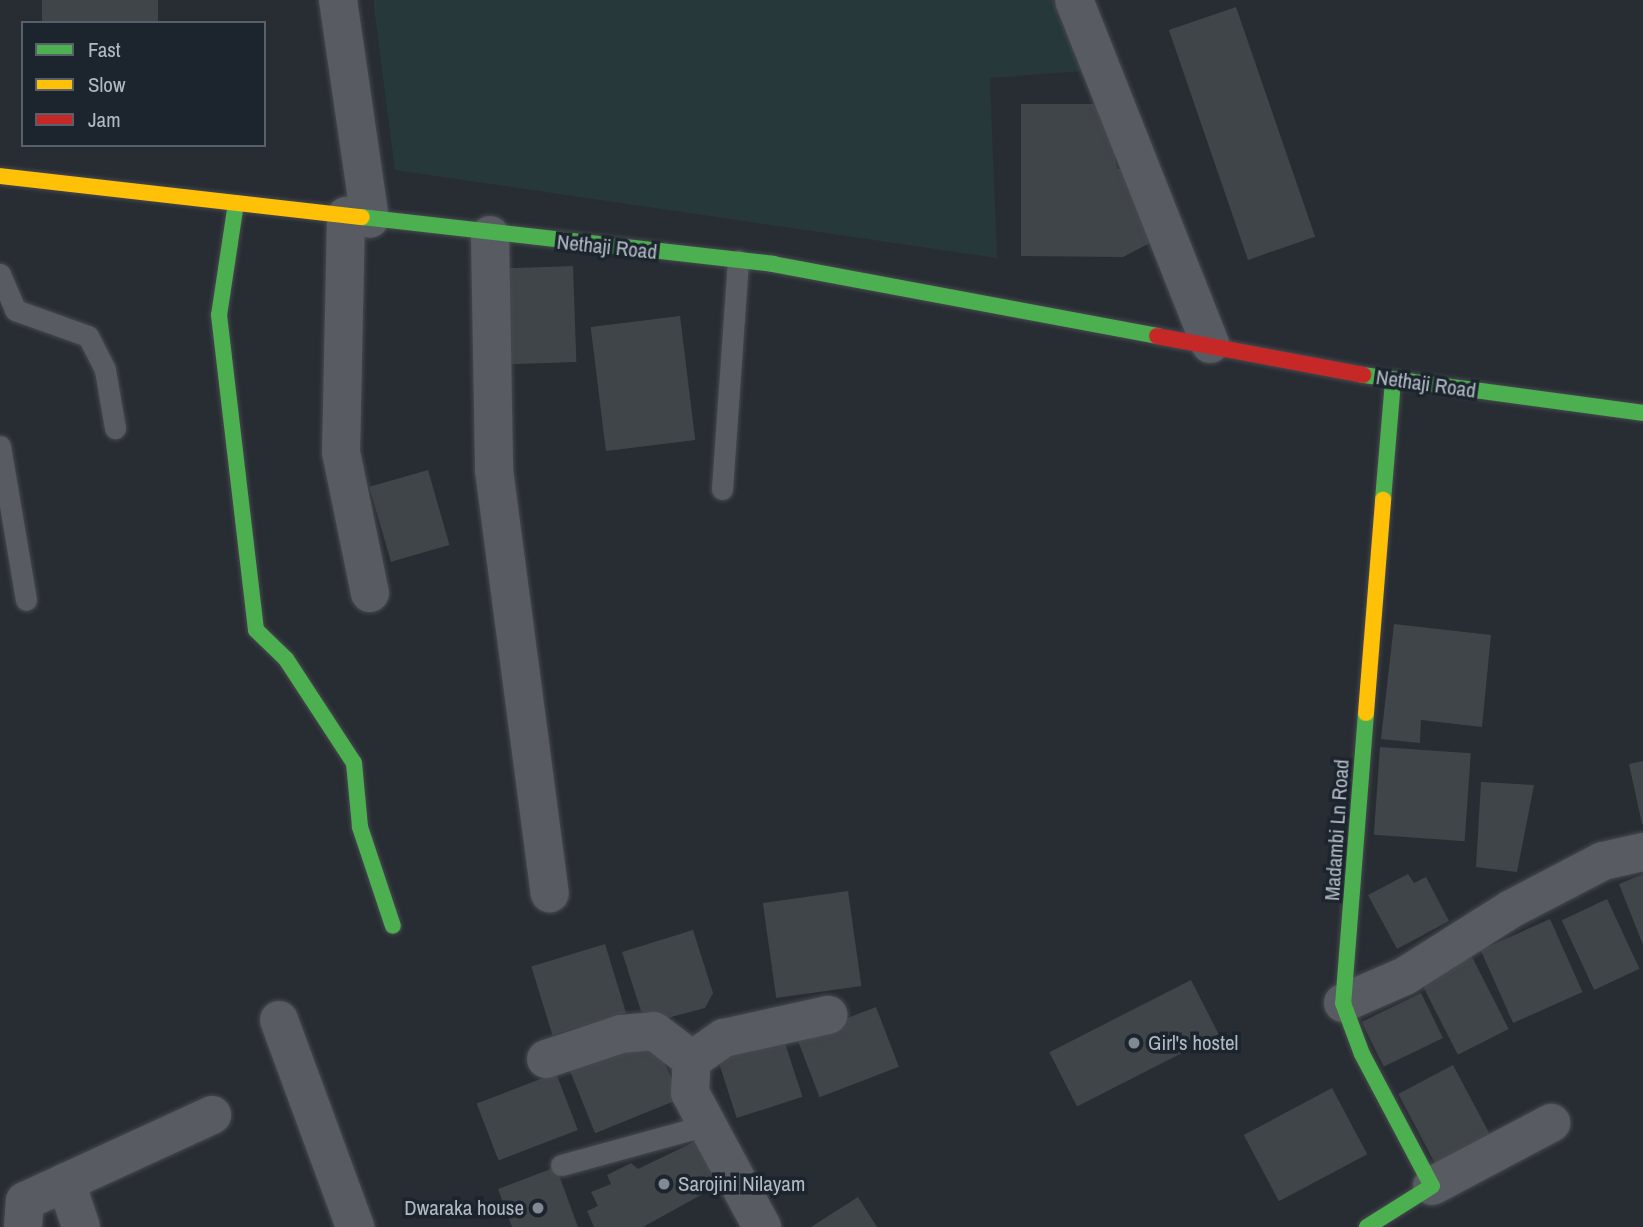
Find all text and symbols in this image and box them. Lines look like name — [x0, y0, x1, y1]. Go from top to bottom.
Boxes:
legend — [21, 21, 266, 147]
text: Fast — [88, 35, 121, 64]
text: Slow — [88, 70, 125, 99]
text: Jam — [88, 105, 121, 134]
street label: Nethaji Road — [556, 229, 658, 265]
street label: Nethaji Road — [1374, 365, 1478, 403]
street label: Madambi Ln Road — [1319, 758, 1355, 902]
place label: Girl's hostel — [1148, 1030, 1238, 1056]
marker: Girl's hostel — [1126, 1035, 1142, 1051]
place label: Sarojini Nilayam — [678, 1171, 805, 1197]
marker: Sarojini Nilayam — [656, 1176, 672, 1192]
place label: Dwaraka house — [404, 1195, 524, 1221]
marker: Dwaraka house — [530, 1200, 546, 1216]

